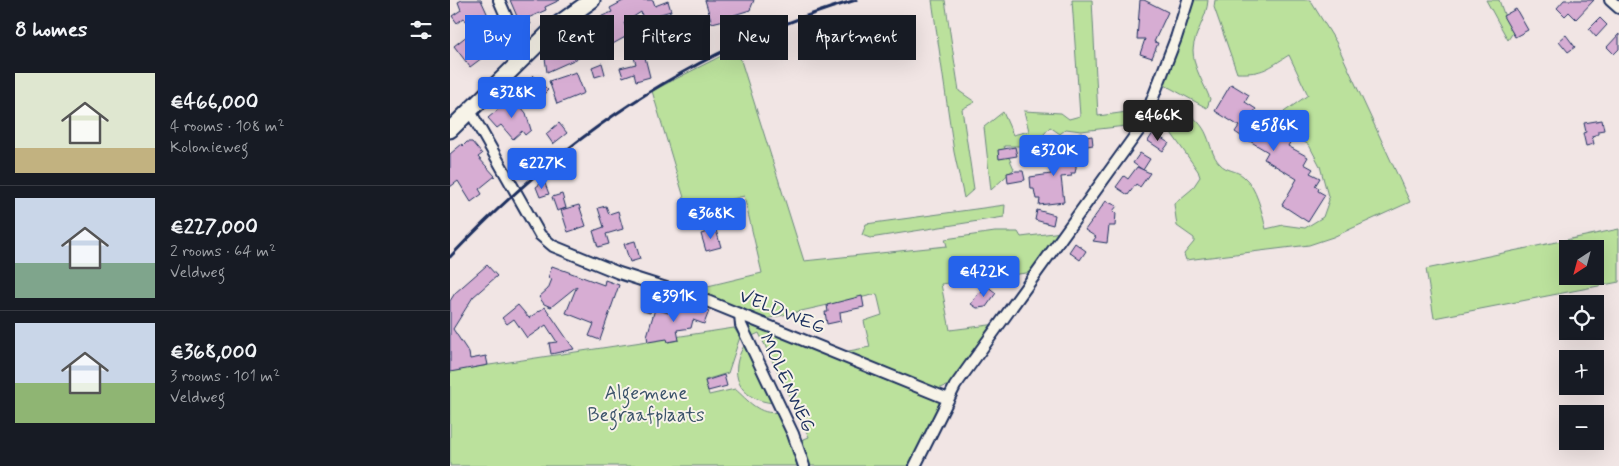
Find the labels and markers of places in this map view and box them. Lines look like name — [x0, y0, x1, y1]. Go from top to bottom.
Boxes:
pin: €328K — [477, 76, 547, 119]
pin: €466K — [1123, 100, 1193, 142]
pin: €586K — [1239, 110, 1309, 152]
pin: €320K — [1019, 134, 1089, 177]
pin: €227K — [507, 148, 577, 190]
pin: €368K — [676, 198, 746, 240]
pin: €422K — [949, 256, 1019, 298]
pin: €391K — [639, 280, 709, 323]

